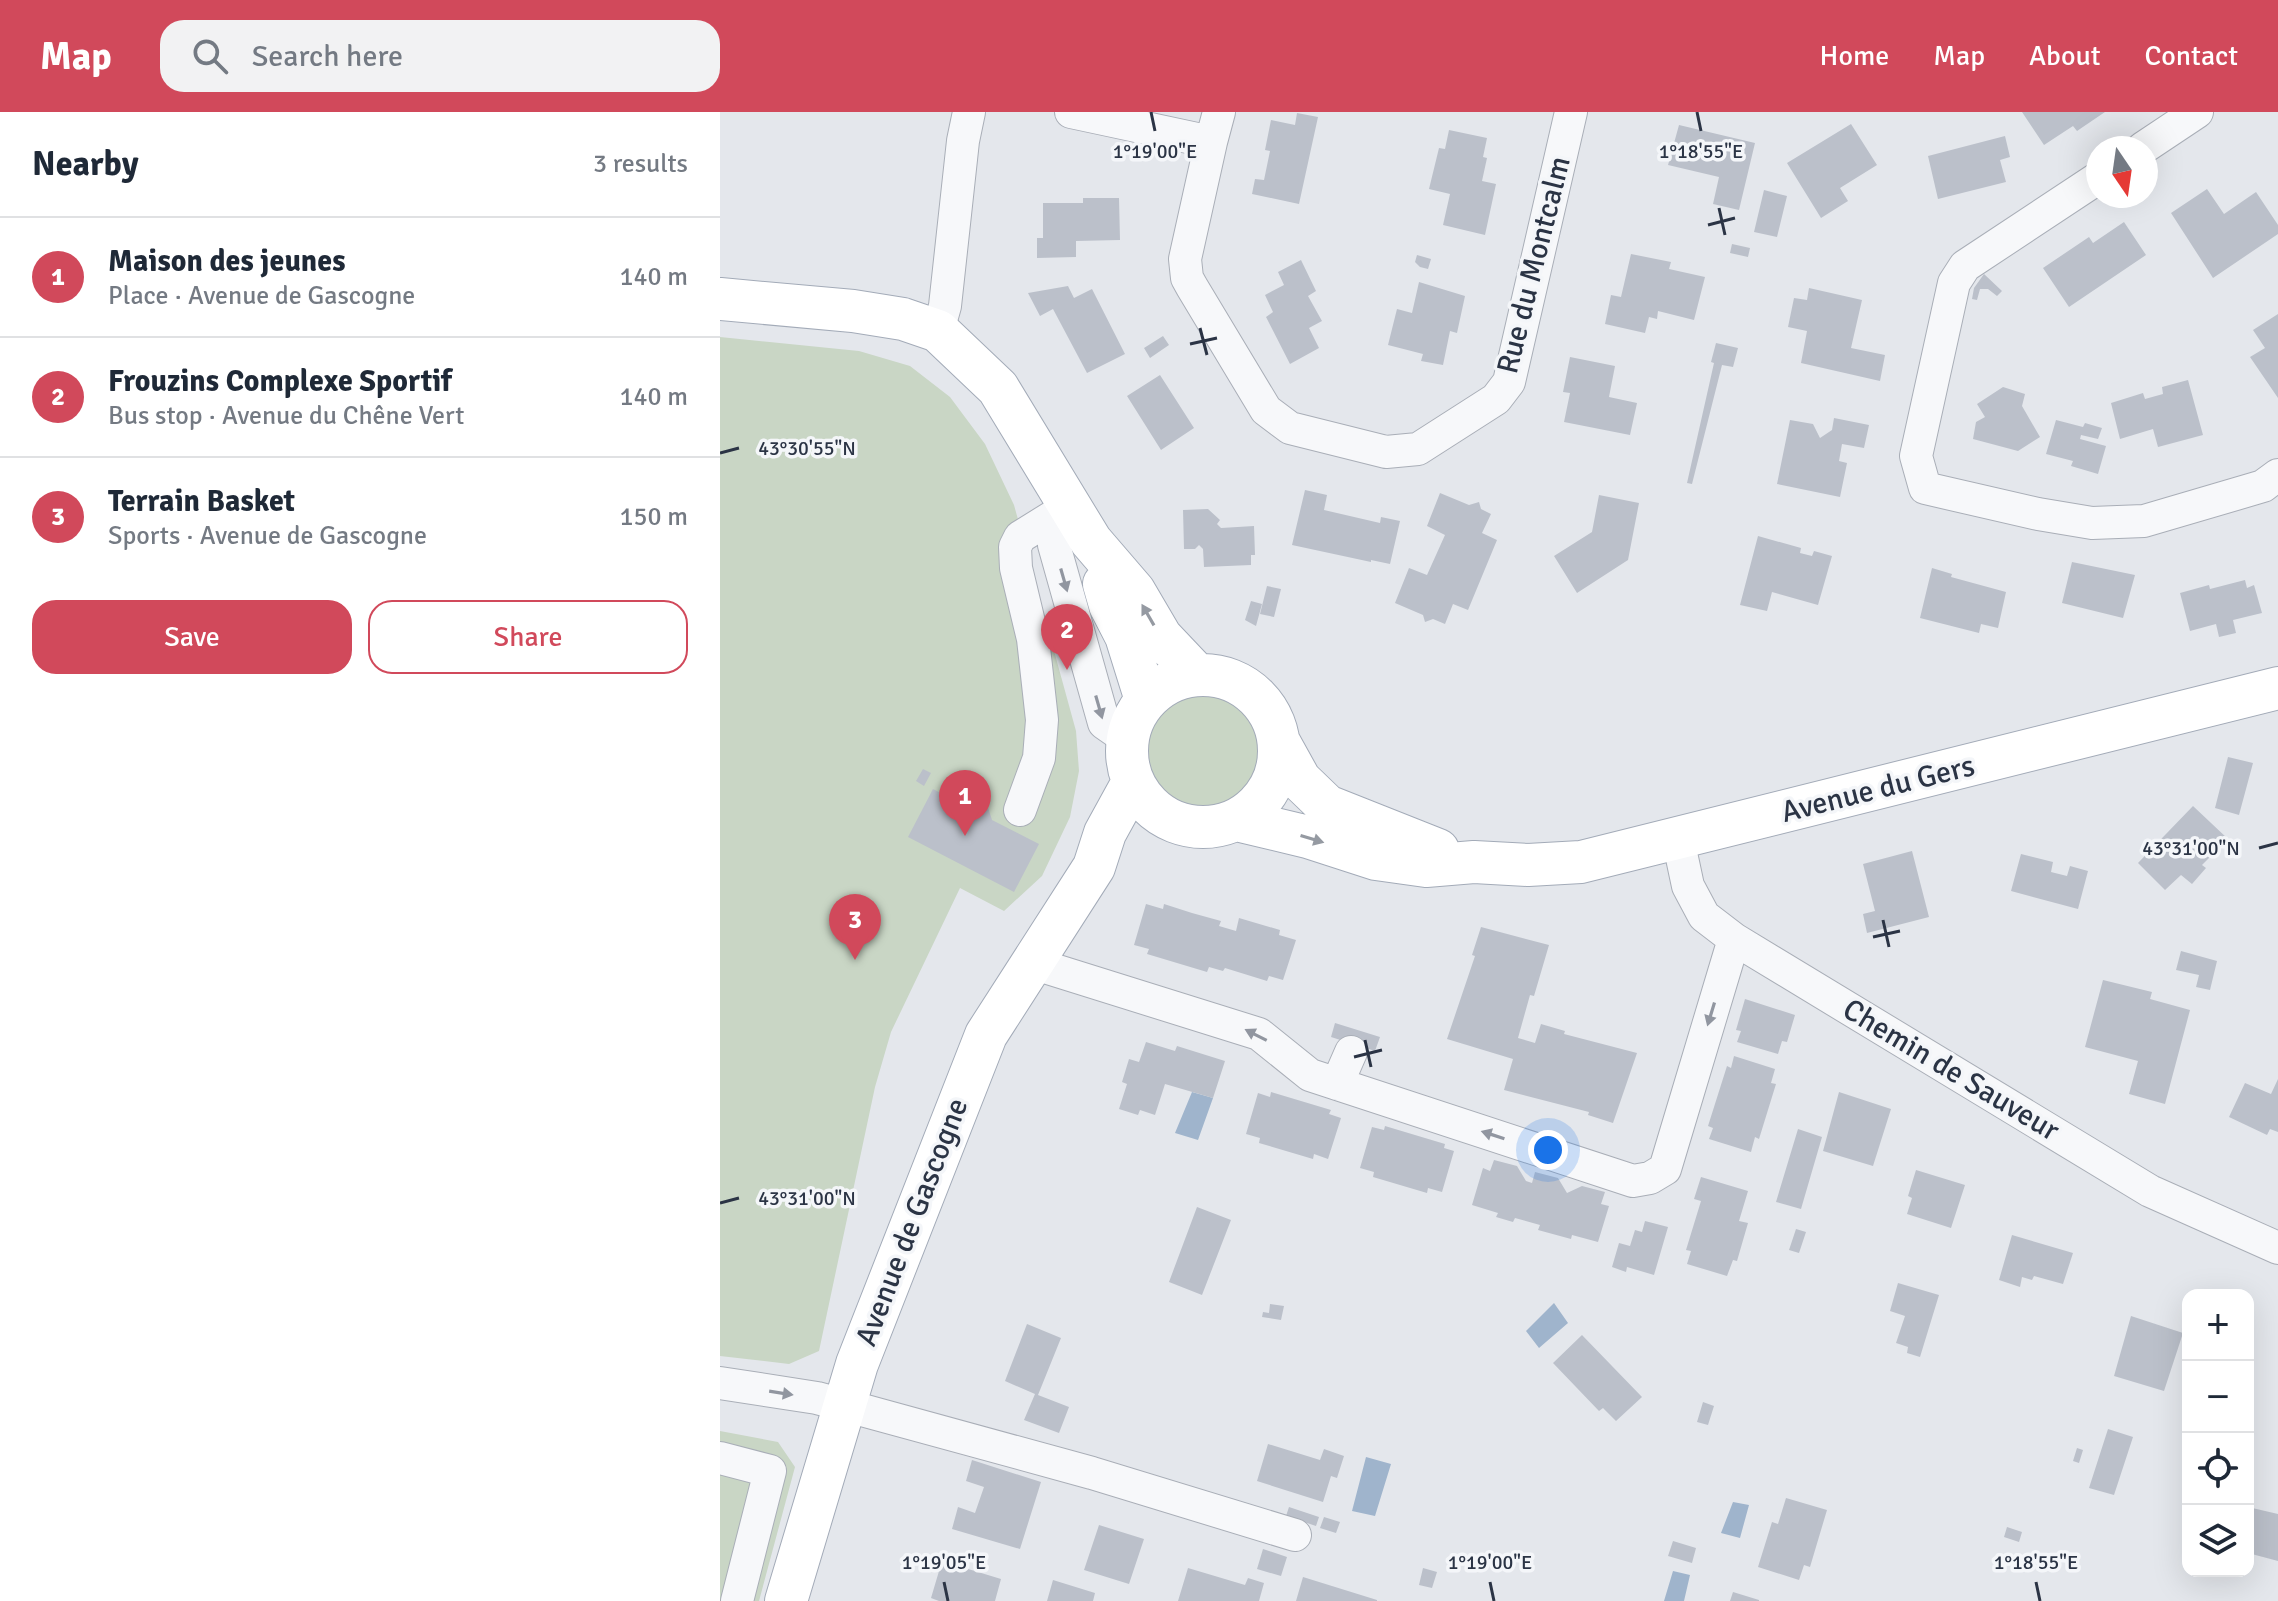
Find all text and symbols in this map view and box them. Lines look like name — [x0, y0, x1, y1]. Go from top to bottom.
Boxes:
search box — [160, 20, 720, 92]
text: Map — [40, 33, 112, 80]
icon: search — [188, 34, 232, 78]
text: Search here — [252, 38, 403, 75]
text: Home — [1820, 39, 1889, 73]
text: Map — [1933, 39, 1985, 73]
text: About — [2029, 39, 2101, 73]
text: Contact — [2145, 39, 2238, 73]
north arrow — [2086, 136, 2158, 208]
text: 1°19'00"E — [1113, 139, 1197, 164]
text: 1°18'55"E — [1659, 139, 1743, 164]
text: Nearby — [32, 143, 139, 185]
text: 3 results — [593, 148, 688, 180]
street label: Rue du Montcalm — [1489, 152, 1579, 378]
text: Maison des jeunes — [108, 243, 345, 280]
text: 1 — [51, 261, 65, 293]
text: 140 m — [619, 261, 688, 293]
text: Place · Avenue de Gascogne — [108, 280, 415, 312]
text: Frouzins Complexe Sportif — [108, 363, 452, 400]
text: 2 — [51, 381, 65, 413]
text: 140 m — [619, 381, 688, 413]
text: Bus stop · Avenue du Chêne Vert — [108, 400, 464, 432]
text: 43°30'55"N — [758, 436, 856, 461]
text: Terrain Basket — [108, 483, 295, 520]
text: 3 — [51, 501, 65, 533]
text: 150 m — [619, 501, 688, 533]
text: Sports · Avenue de Gascogne — [108, 520, 427, 552]
one-way arrow — [1058, 568, 1071, 592]
button: Save — [32, 600, 352, 674]
button: Share — [368, 600, 688, 674]
pin: 2 — [1041, 604, 1093, 670]
one-way arrow — [1141, 604, 1155, 626]
one-way arrow — [1094, 694, 1106, 719]
street label: Avenue du Gers — [1778, 747, 1978, 831]
pin: 1 — [939, 770, 991, 836]
one-way arrow — [1301, 833, 1325, 846]
text: 43°31'00"N — [2142, 836, 2240, 861]
pin: 3 — [829, 894, 881, 960]
street label: Chemin de Sauveur — [1836, 991, 2066, 1149]
one-way arrow — [1704, 1002, 1717, 1026]
one-way arrow — [1244, 1028, 1267, 1042]
street label: Avenue de Gascogne — [848, 1093, 976, 1351]
one-way arrow — [1480, 1128, 1504, 1141]
your location — [1528, 1130, 1568, 1170]
text: 43°31'00"N — [758, 1186, 856, 1211]
map controls — [2182, 1289, 2254, 1577]
button: + — [2182, 1289, 2254, 1361]
button: − — [2182, 1361, 2254, 1433]
one-way arrow — [769, 1387, 794, 1400]
button: locate — [2182, 1433, 2254, 1505]
button: layers — [2182, 1505, 2254, 1577]
text: 1°19'05"E — [902, 1550, 986, 1575]
text: 1°19'00"E — [1448, 1550, 1532, 1575]
text: 1°18'55"E — [1994, 1550, 2078, 1575]

